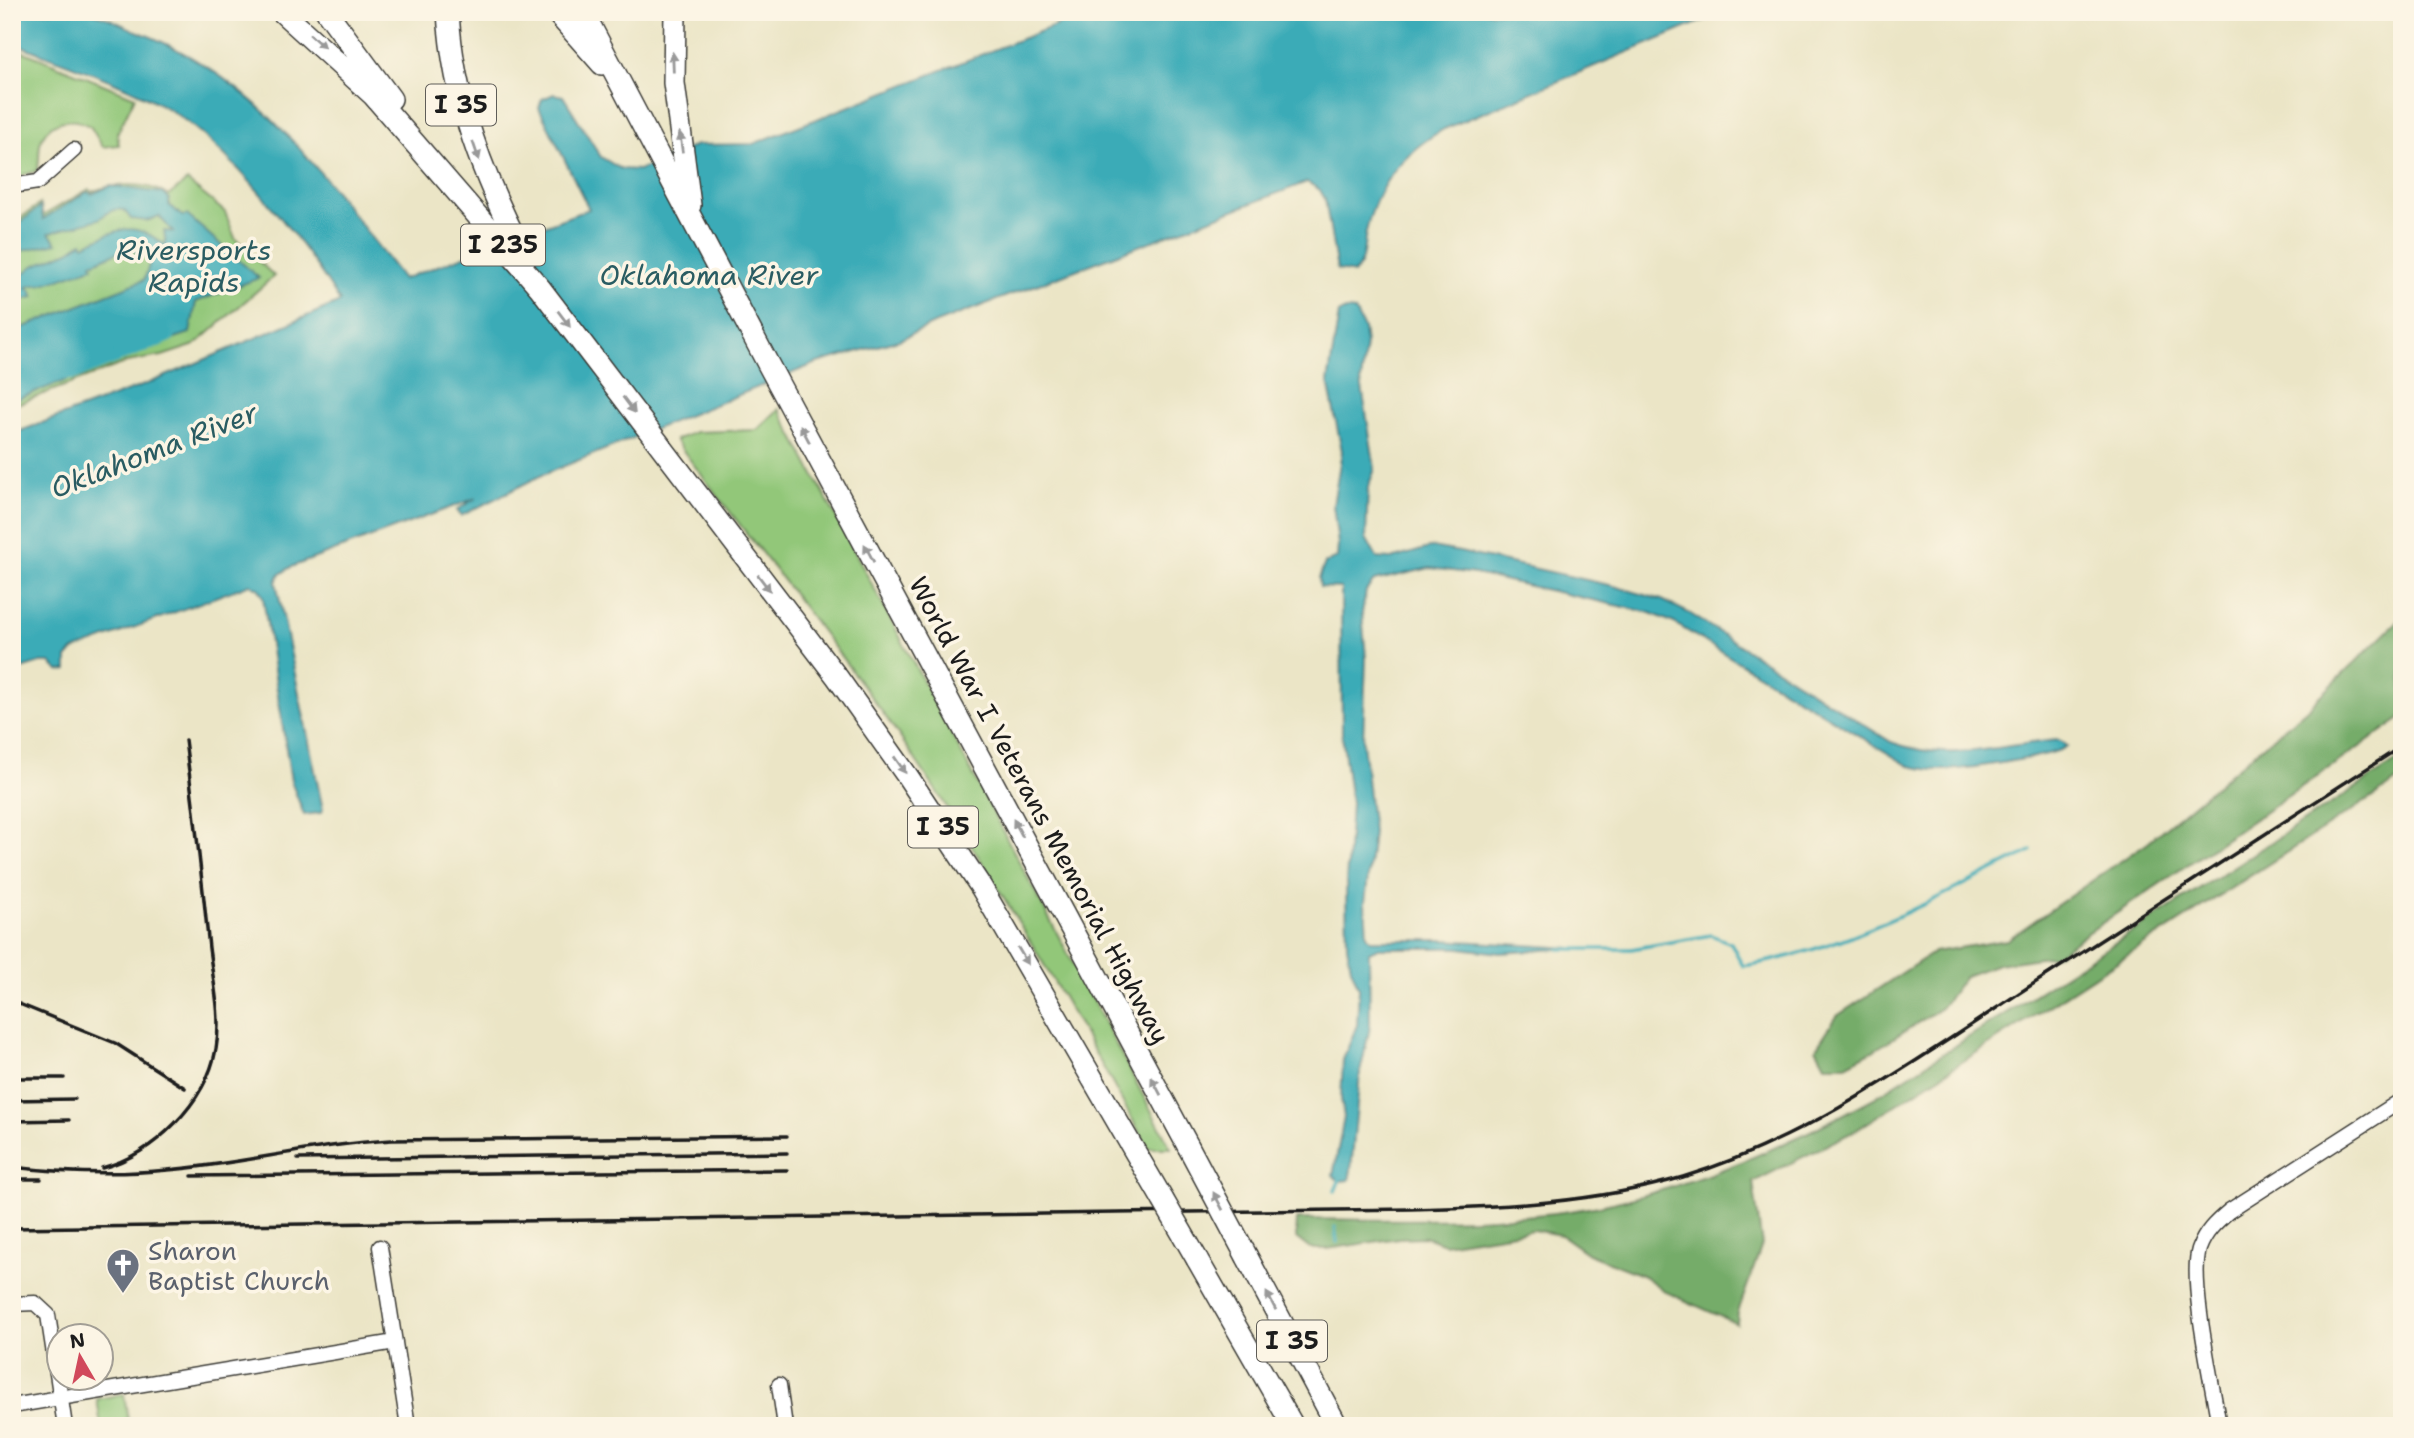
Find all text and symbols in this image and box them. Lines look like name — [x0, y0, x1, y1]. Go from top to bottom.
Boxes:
one-way arrow — [308, 33, 325, 48]
one-way arrow — [668, 51, 679, 73]
road number: I 35 — [426, 84, 496, 125]
one-way arrow — [676, 131, 687, 153]
one-way arrow — [471, 140, 482, 161]
road number: I 235 — [461, 224, 545, 266]
water label: Riversports Rapids — [116, 231, 272, 301]
water label: Oklahoma River — [600, 256, 819, 294]
one-way arrow — [556, 310, 571, 328]
water label: Oklahoma River — [45, 393, 264, 507]
one-way arrow — [621, 396, 635, 414]
one-way arrow — [800, 424, 812, 444]
one-way arrow — [864, 543, 875, 563]
street label: World War I Veterans Memorial Highway — [901, 570, 1179, 1050]
one-way arrow — [757, 573, 772, 591]
one-way arrow — [893, 756, 907, 774]
road number: I 35 — [908, 806, 978, 848]
one-way arrow — [1012, 818, 1024, 838]
one-way arrow — [1016, 947, 1029, 966]
one-way arrow — [1150, 1076, 1162, 1096]
one-way arrow — [1212, 1192, 1224, 1211]
place label: Sharon Baptist Church — [148, 1233, 330, 1298]
church icon: Sharon Baptist Church — [104, 1246, 142, 1295]
one-way arrow — [1265, 1291, 1277, 1310]
road number: I 35 — [1257, 1321, 1327, 1362]
north arrow — [46, 1322, 116, 1392]
text: N — [68, 1327, 87, 1354]

